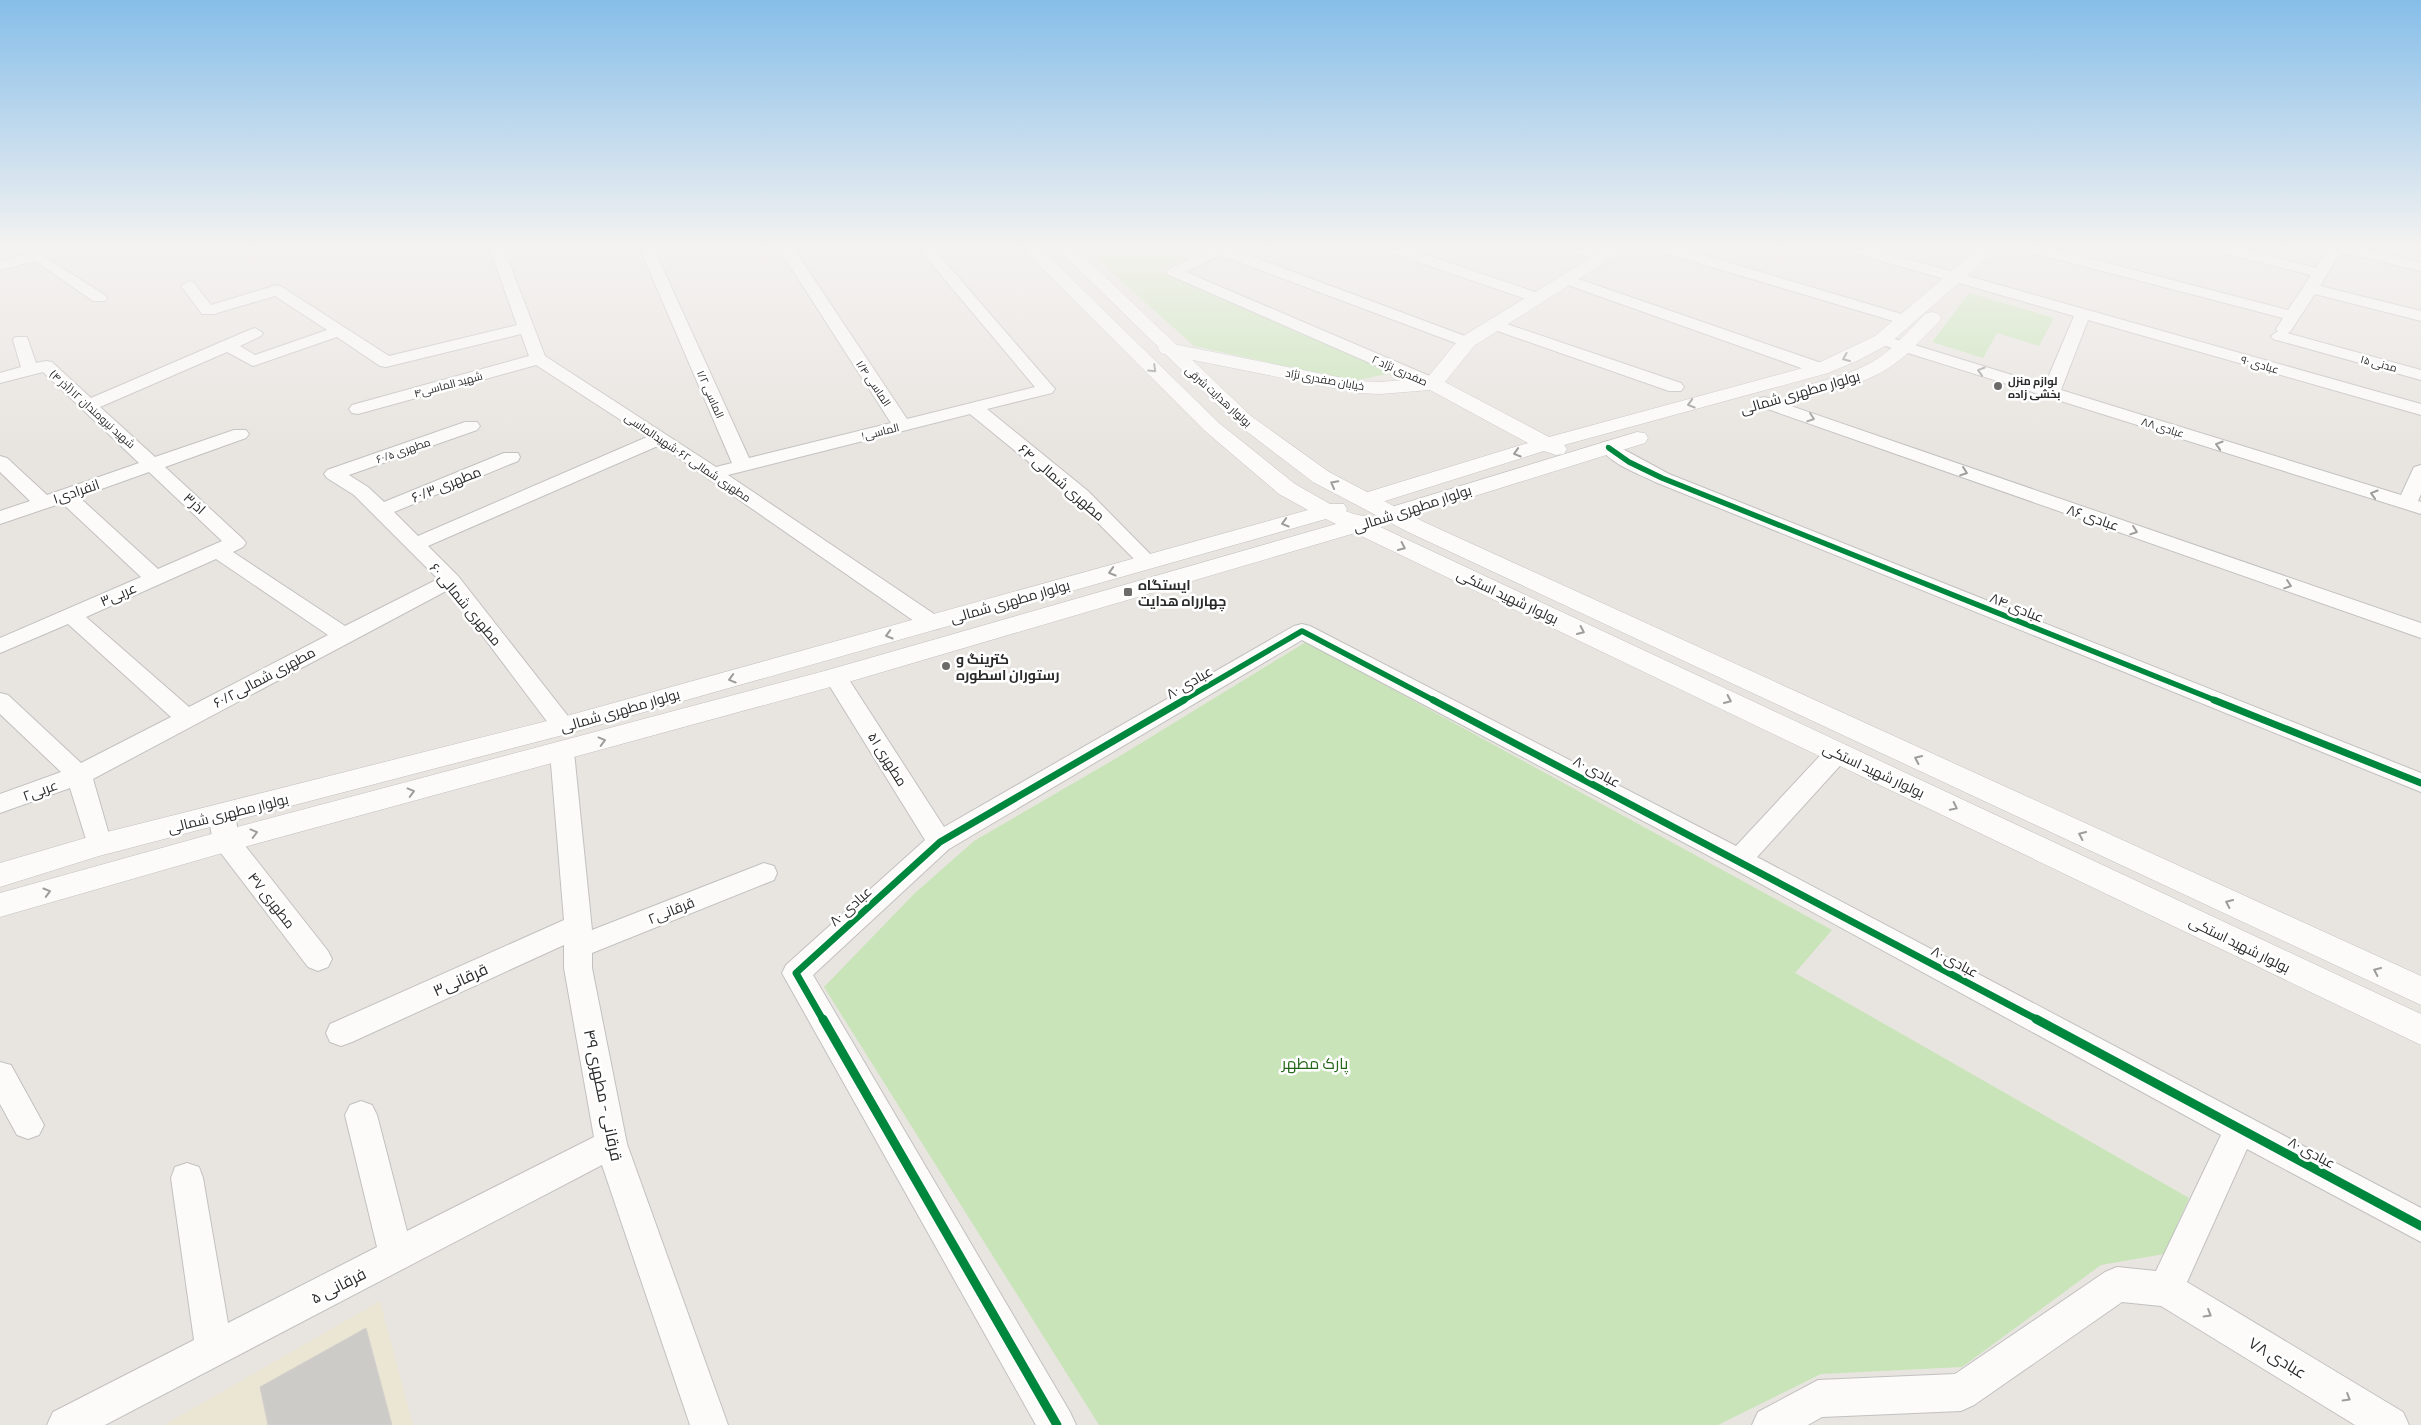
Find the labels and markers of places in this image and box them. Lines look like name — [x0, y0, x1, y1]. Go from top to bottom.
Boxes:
place label: لوازم منزل بخشی زاده — [2008, 374, 2061, 401]
marker: لوازم منزل بخشی زاده — [1992, 380, 2004, 392]
place label: ایستگاه چهارراه هدایت — [1138, 576, 1226, 612]
marker: ایستگاه چهارراه هدایت — [1122, 586, 1134, 598]
place label: کترینگ و رستوران اسطوره — [956, 650, 1060, 684]
marker: کترینگ و رستوران اسطوره — [940, 660, 952, 672]

